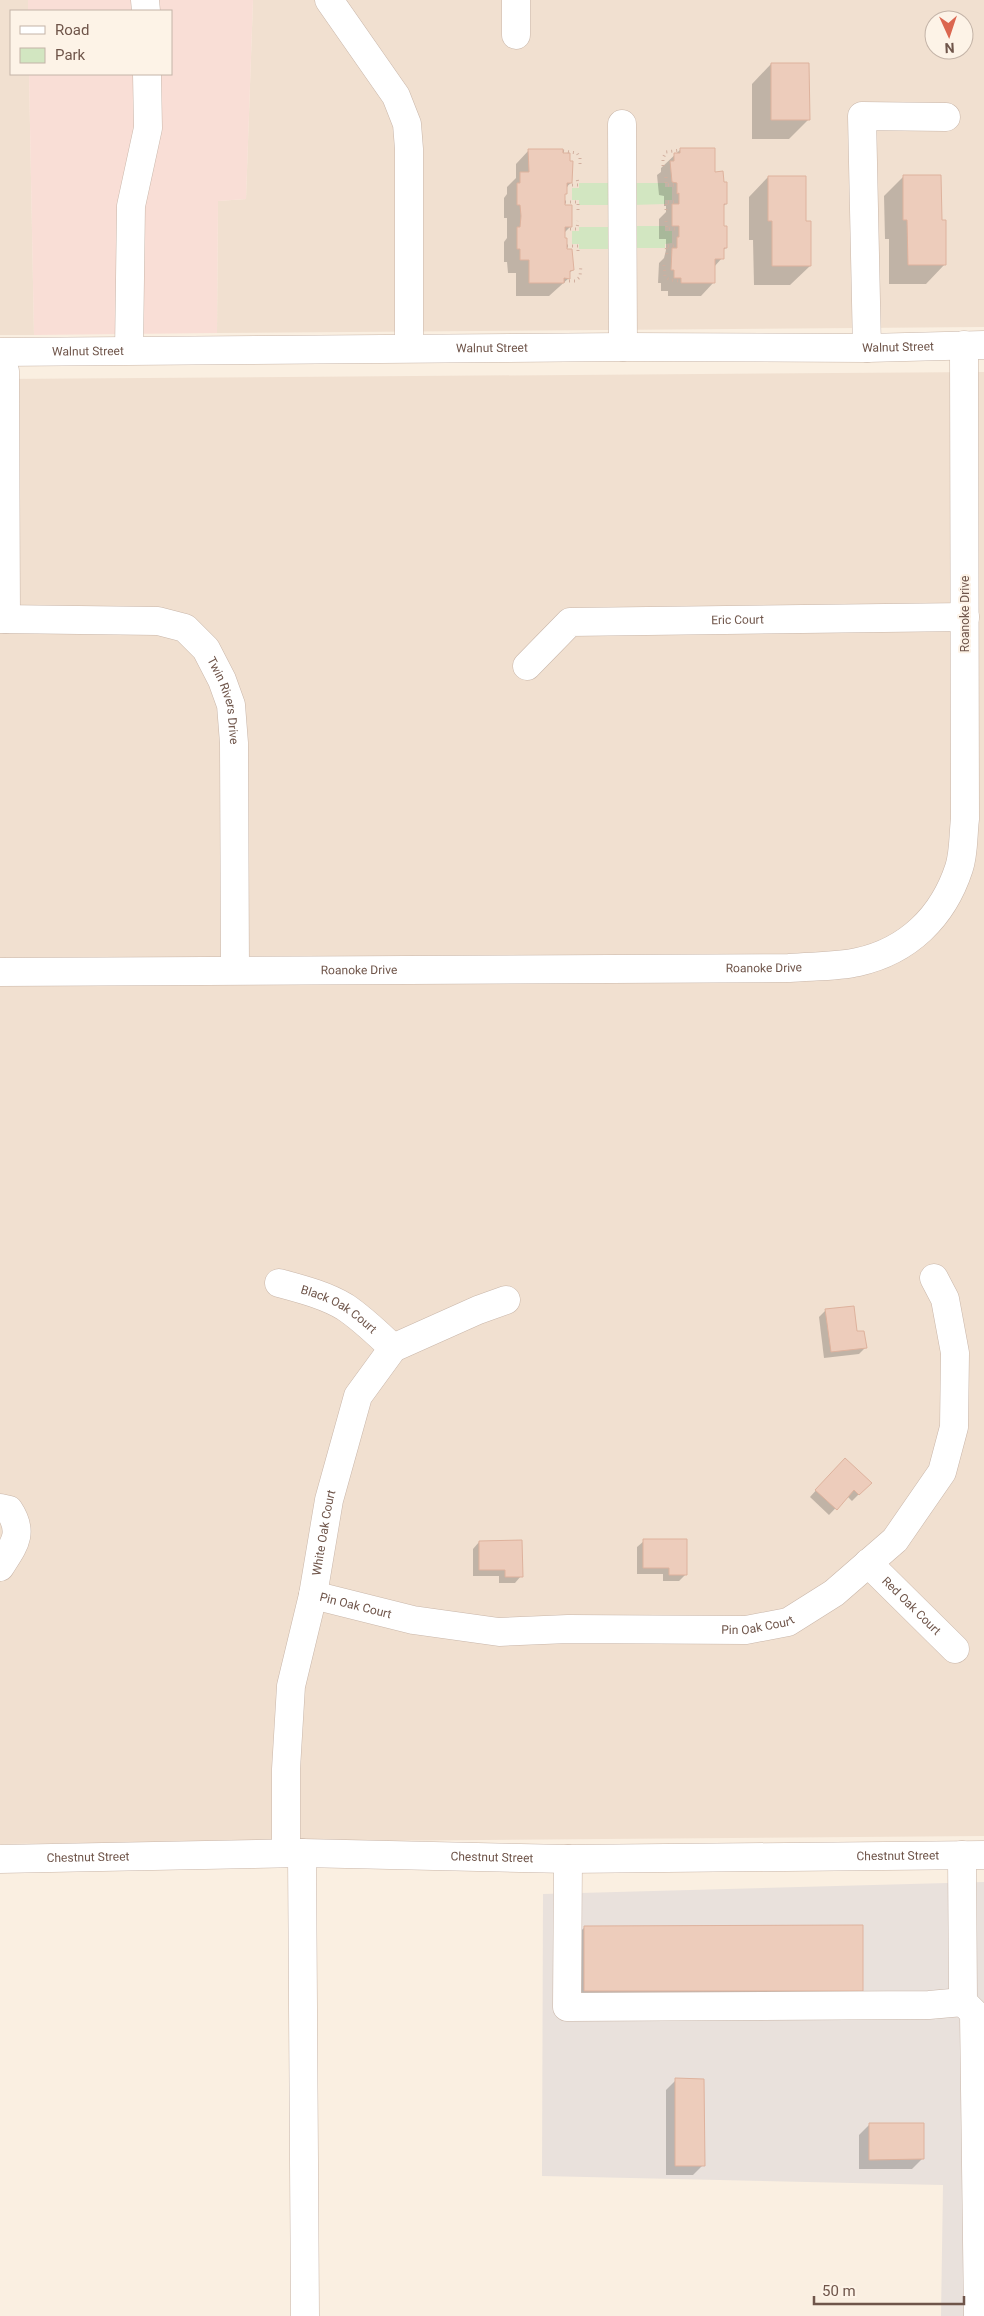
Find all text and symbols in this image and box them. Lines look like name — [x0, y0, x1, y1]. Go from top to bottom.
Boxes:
legend — [10, 10, 172, 75]
north arrow — [924, 10, 974, 60]
text: Road — [55, 21, 89, 39]
text: N — [944, 40, 955, 56]
text: Park — [55, 46, 86, 64]
street label: Walnut Street — [862, 339, 934, 355]
street label: Walnut Street — [456, 341, 528, 355]
street label: Walnut Street — [52, 344, 124, 359]
street label: Roanoke Drive — [958, 576, 972, 652]
street label: Eric Court — [711, 613, 764, 627]
street label: Twin Rivers Drive — [204, 655, 241, 745]
street label: Roanoke Drive — [726, 960, 802, 975]
street label: Roanoke Drive — [321, 963, 397, 977]
street label: Black Oak Court — [299, 1282, 380, 1336]
street label: White Oak Court — [309, 1488, 339, 1577]
street label: Red Oak Court — [879, 1574, 944, 1638]
street label: Pin Oak Court — [318, 1590, 393, 1621]
street label: Pin Oak Court — [721, 1613, 797, 1637]
street label: Chestnut Street — [856, 1848, 939, 1863]
street label: Chestnut Street — [46, 1849, 130, 1865]
street label: Chestnut Street — [450, 1849, 534, 1865]
scale bar — [814, 2274, 964, 2306]
text: 50 m — [822, 2282, 856, 2300]

